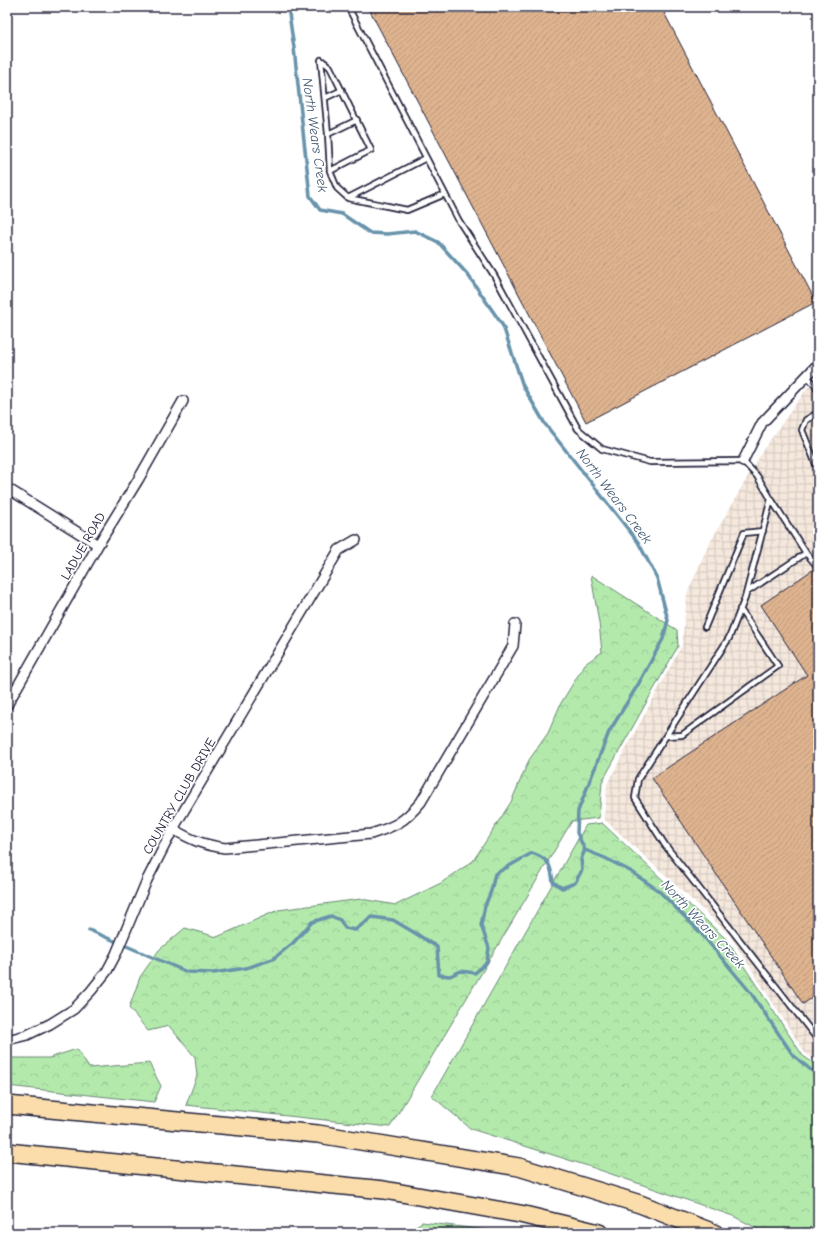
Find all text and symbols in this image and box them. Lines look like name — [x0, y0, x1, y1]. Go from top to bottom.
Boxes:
water label: North Wears Creek — [299, 77, 331, 193]
water label: North Wears Creek — [573, 445, 656, 547]
street label: LADUE ROAD — [58, 510, 108, 582]
street label: COUNTRY CLUB DRIVE — [140, 735, 219, 857]
water label: North Wears Creek — [657, 876, 749, 972]

